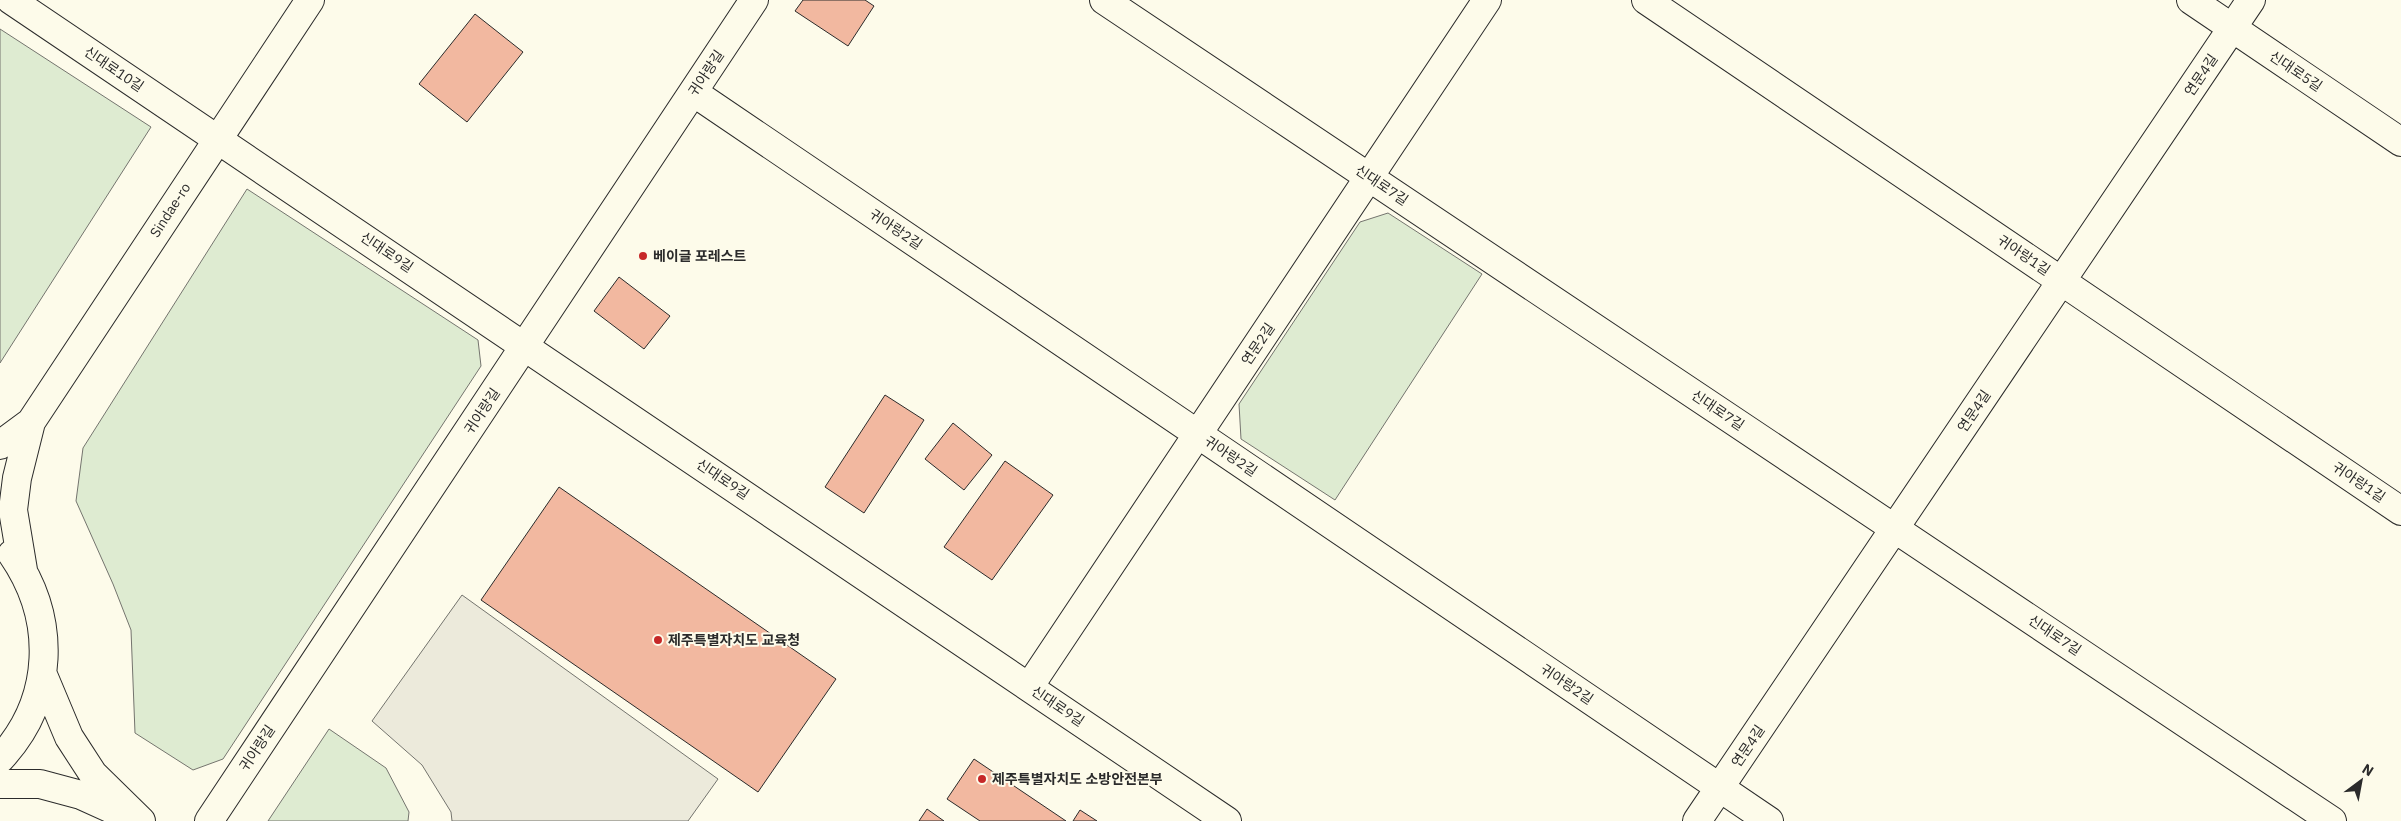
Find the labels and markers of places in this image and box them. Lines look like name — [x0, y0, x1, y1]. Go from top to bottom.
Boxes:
place label: 베이글 포레스트 — [653, 247, 747, 265]
marker: 베이글 포레스트 — [637, 250, 649, 262]
place label: 제주특별자치도 교육청 — [668, 631, 800, 649]
marker: 제주특별자치도 교육청 — [652, 634, 664, 646]
place label: 제주특별자치도 소방안전본부 — [992, 770, 1163, 788]
marker: 제주특별자치도 소방안전본부 — [976, 773, 988, 785]

